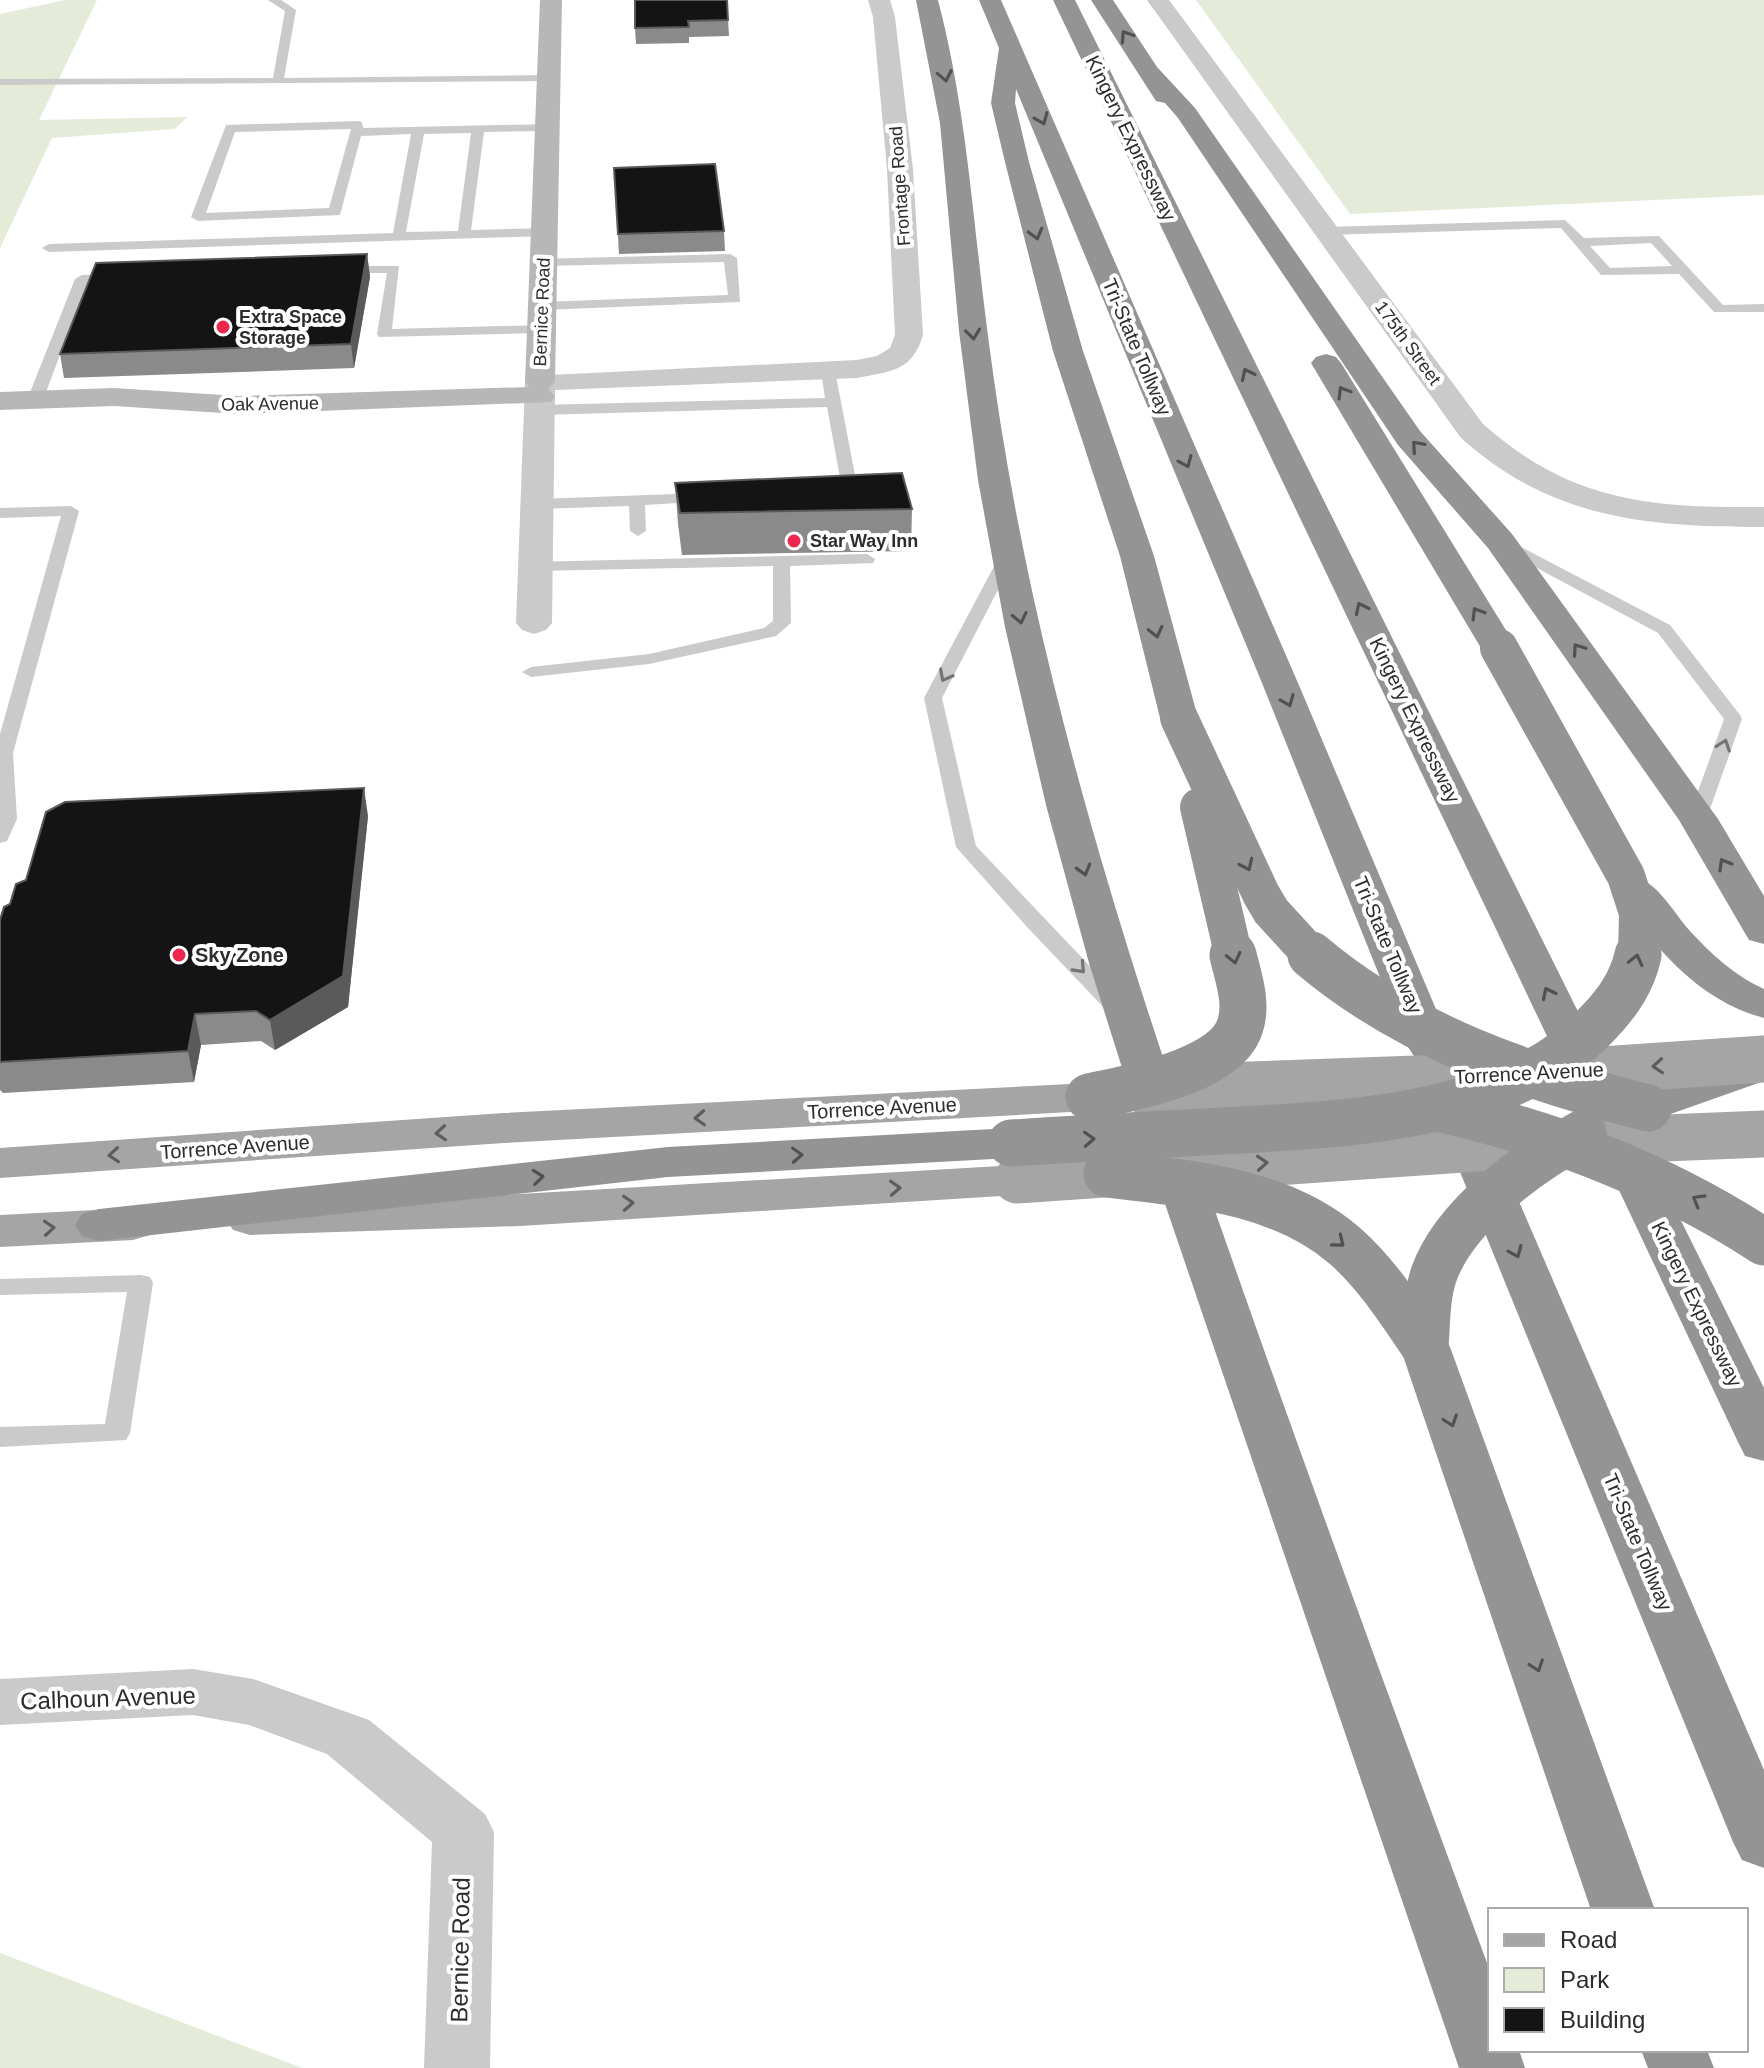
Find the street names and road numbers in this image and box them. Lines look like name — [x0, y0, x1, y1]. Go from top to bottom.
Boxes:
street label: Kingery Expressway — [1081, 52, 1181, 224]
street label: Frontage Road — [886, 125, 914, 247]
street label: Bernice Road — [530, 257, 554, 367]
street label: Tri-State Tollway — [1098, 275, 1176, 419]
street label: 175th Street — [1371, 297, 1445, 389]
street label: Oak Avenue — [221, 393, 319, 415]
street label: Kingery Expressway — [1365, 634, 1465, 806]
street label: Tri-State Tollway — [1349, 873, 1427, 1017]
street label: Torrence Avenue — [1454, 1058, 1604, 1088]
street label: Torrence Avenue — [807, 1093, 957, 1123]
street label: Torrence Avenue — [160, 1131, 310, 1163]
street label: Kingery Expressway — [1647, 1218, 1747, 1390]
street label: Tri-State Tollway — [1599, 1470, 1677, 1614]
street label: Calhoun Avenue — [20, 1681, 196, 1715]
street label: Bernice Road — [445, 1877, 475, 2023]

